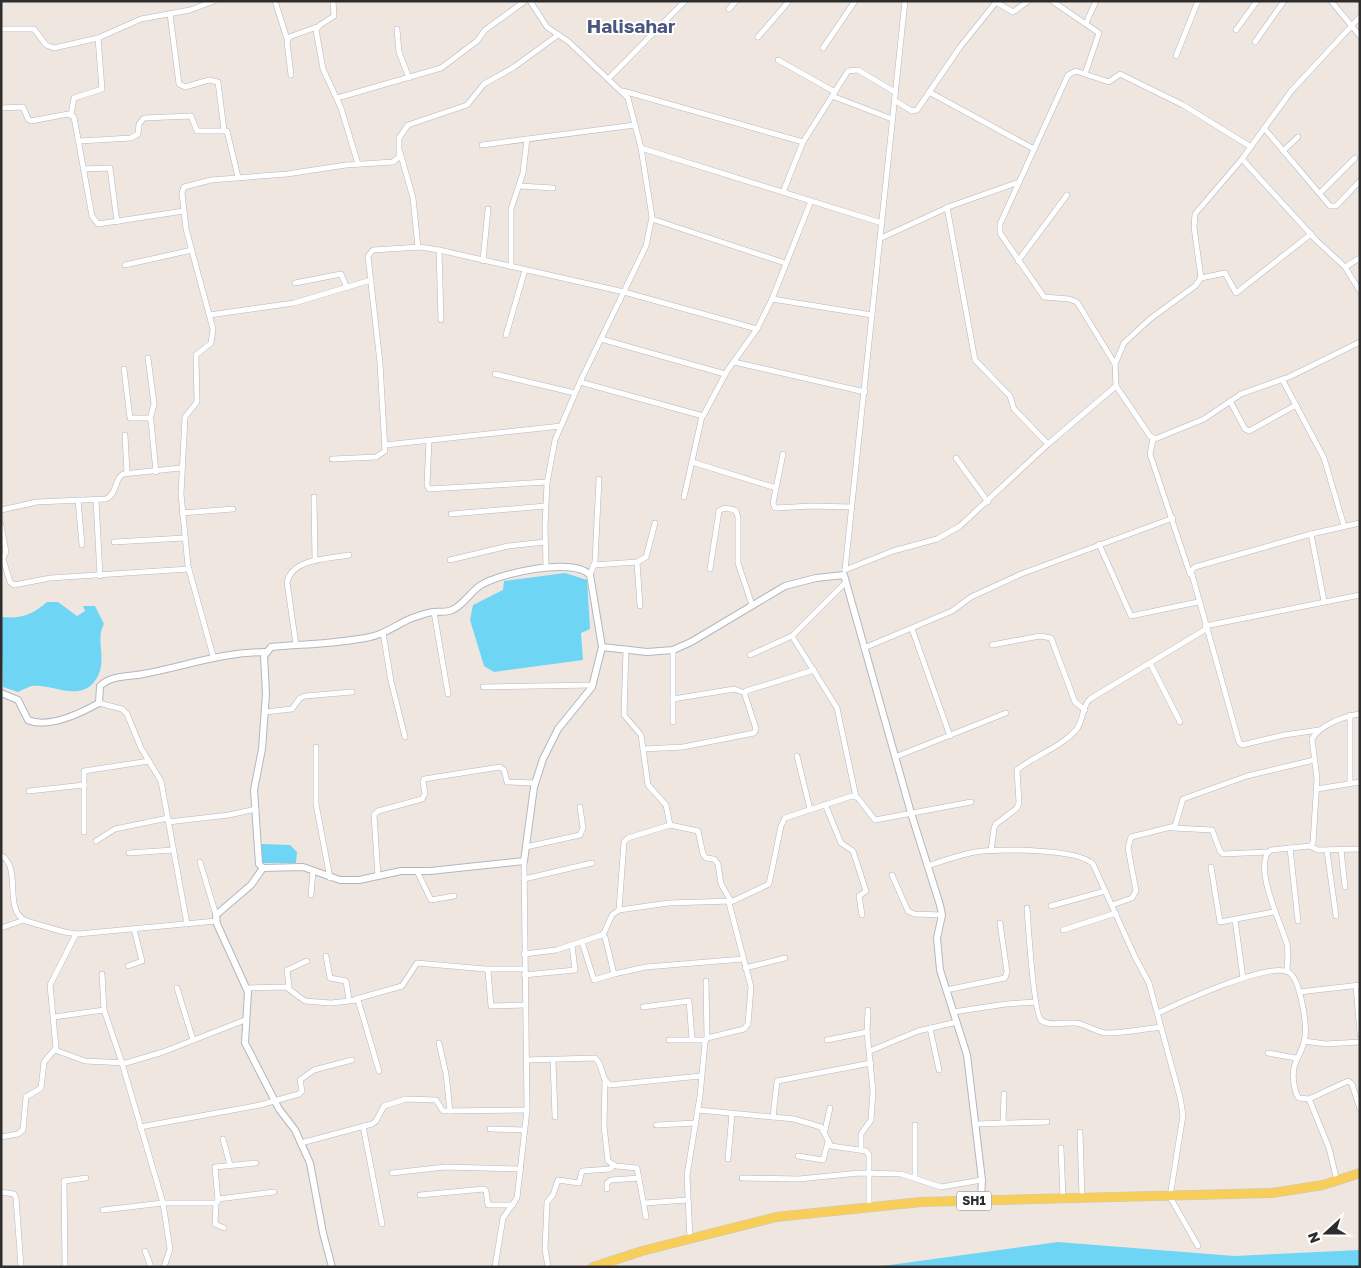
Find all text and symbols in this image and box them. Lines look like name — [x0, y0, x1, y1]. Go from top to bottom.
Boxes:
district label: Halisahar — [587, 14, 676, 37]
road number: SH1 — [956, 1192, 992, 1210]
north arrow — [1301, 1208, 1351, 1258]
text: N — [1304, 1230, 1323, 1246]

